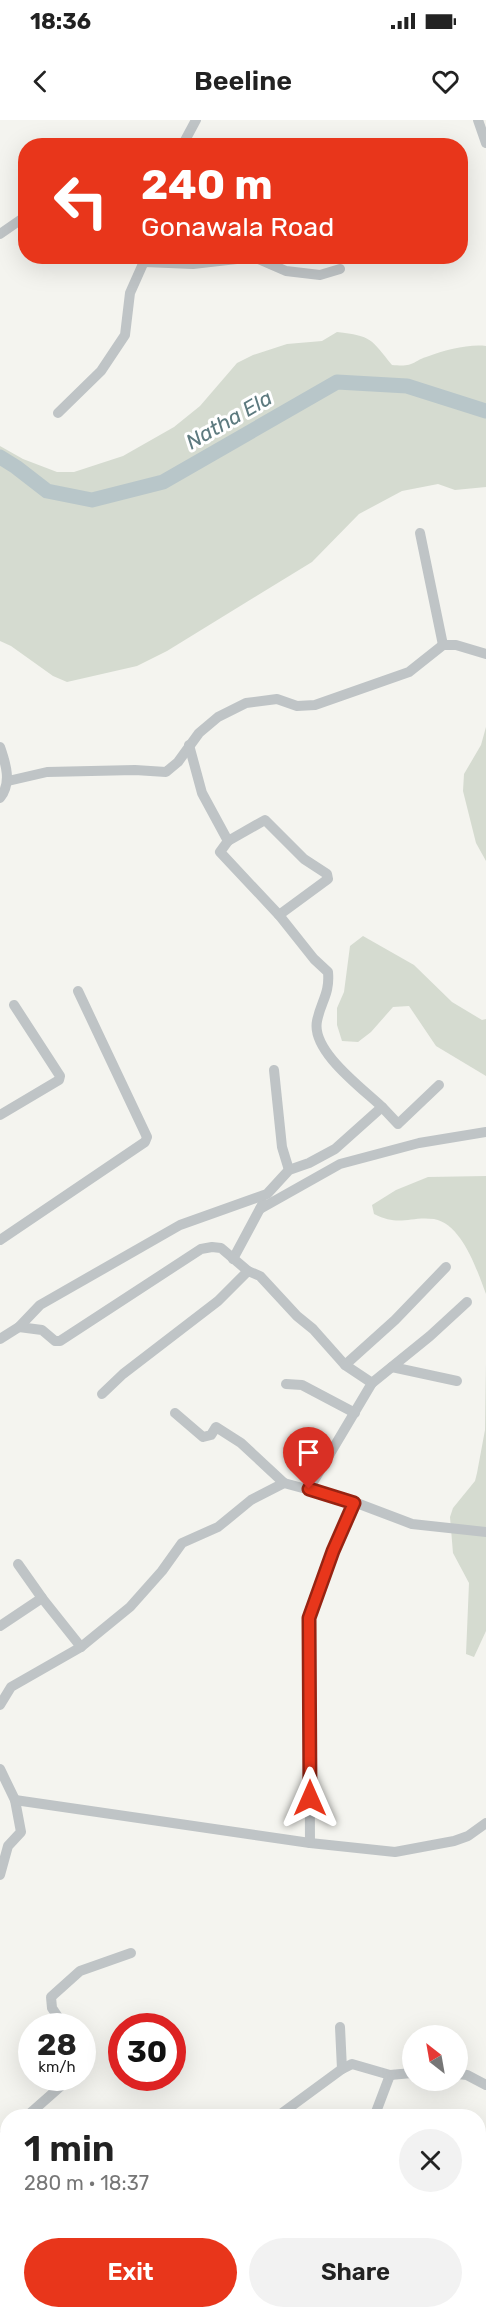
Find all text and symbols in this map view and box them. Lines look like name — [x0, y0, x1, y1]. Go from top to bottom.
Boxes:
text: 18:36 — [30, 8, 91, 35]
icon: back — [24, 65, 57, 98]
text: Beeline — [194, 65, 292, 97]
icon: heart — [429, 65, 462, 98]
text: 240 m — [141, 160, 273, 210]
icon: left — [42, 162, 120, 240]
text: Gonawala Road — [141, 211, 334, 243]
water label: Natha Ela — [181, 385, 276, 454]
pin — [283, 1427, 334, 1489]
icon: arrive — [292, 1436, 325, 1469]
position arrow — [278, 1766, 342, 1830]
speed limit sign: 30 — [108, 2013, 186, 2091]
north arrow — [402, 2025, 468, 2091]
map controls — [402, 2025, 468, 2091]
text: 28 — [37, 2027, 77, 2063]
text: km/h — [38, 2058, 76, 2076]
text: 1 min — [24, 2127, 115, 2170]
button: close — [399, 2129, 462, 2192]
text: 280 m · 18:37 — [24, 2171, 149, 2195]
button: Exit — [24, 2238, 237, 2307]
button: Share — [249, 2238, 462, 2307]

